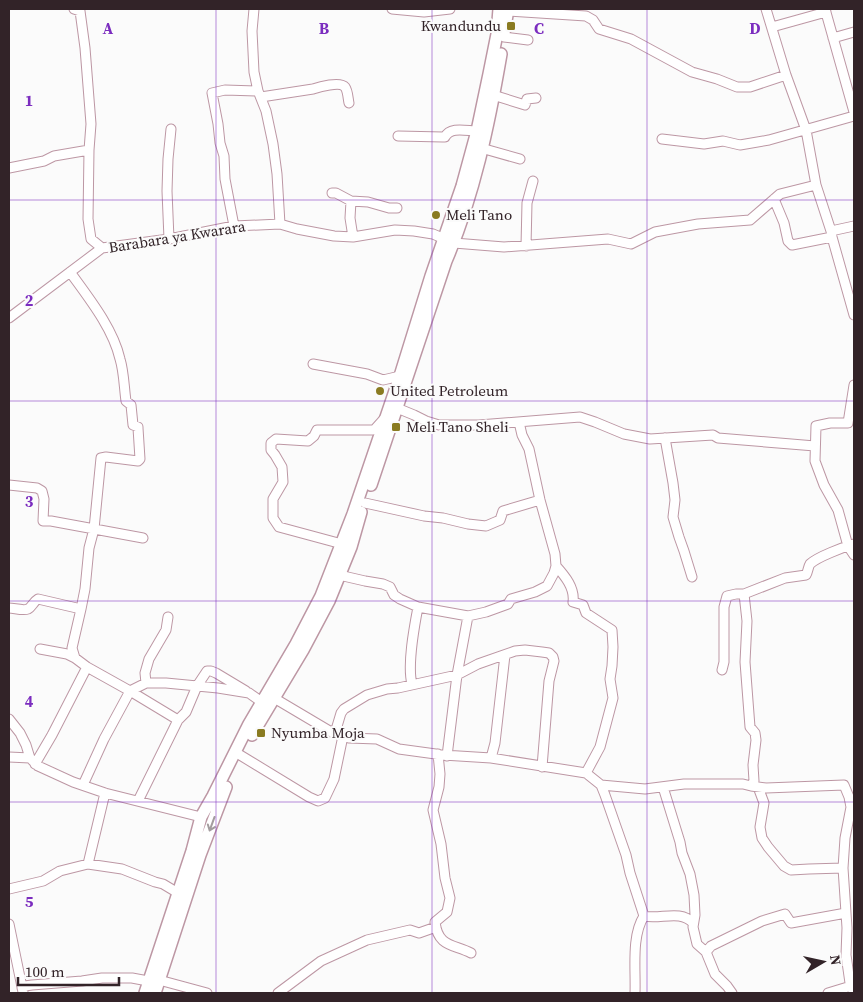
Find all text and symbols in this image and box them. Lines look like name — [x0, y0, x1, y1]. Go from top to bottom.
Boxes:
place label: Kwandundu — [421, 15, 501, 36]
text: A — [103, 17, 114, 39]
text: B — [319, 17, 330, 39]
text: C — [534, 17, 544, 39]
text: D — [749, 17, 761, 39]
marker: Kwandundu — [505, 20, 517, 32]
text: 1 — [25, 89, 33, 111]
place label: Meli Tano — [446, 204, 512, 225]
marker: Meli Tano — [430, 209, 442, 221]
street label: Barabara ya Kwarara — [107, 215, 247, 258]
text: 2 — [25, 289, 34, 311]
place label: United Petroleum — [390, 380, 509, 401]
marker: United Petroleum — [374, 385, 386, 397]
place label: Meli Tano Sheli — [406, 416, 509, 437]
marker: Meli Tano Sheli — [390, 421, 402, 433]
text: 3 — [25, 490, 34, 512]
text: 4 — [25, 690, 34, 712]
place label: Nyumba Moja — [271, 722, 365, 743]
marker: Nyumba Moja — [255, 727, 267, 739]
one-way arrow — [207, 816, 216, 831]
text: 5 — [25, 890, 34, 912]
north arrow — [798, 937, 848, 987]
text: N — [825, 953, 847, 967]
scale bar — [18, 954, 119, 986]
text: 100 m — [25, 961, 65, 982]

